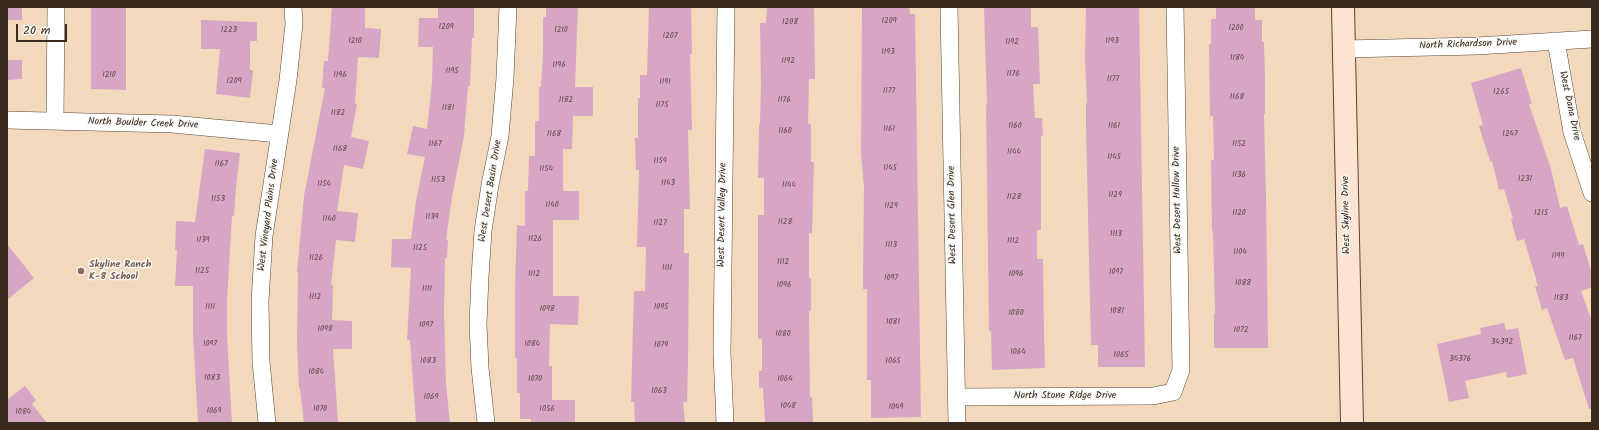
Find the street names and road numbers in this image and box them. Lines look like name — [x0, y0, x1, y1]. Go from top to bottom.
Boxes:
street label: North Richardson Drive — [1419, 37, 1517, 53]
street label: West Dana Drive — [1556, 70, 1582, 142]
street label: North Boulder Creek Drive — [87, 116, 199, 132]
street label: West Desert Basin Drive — [477, 139, 505, 243]
street label: West Desert Hollow Drive — [1171, 146, 1185, 254]
street label: West Vineyard Plains Drive — [256, 158, 282, 272]
street label: West Desert Valley Drive — [716, 163, 730, 267]
street label: West Desert Glen Drive — [946, 166, 960, 264]
street label: West Skyline Drive — [1340, 176, 1354, 254]
street label: North Stone Ridge Drive — [1014, 390, 1116, 402]

